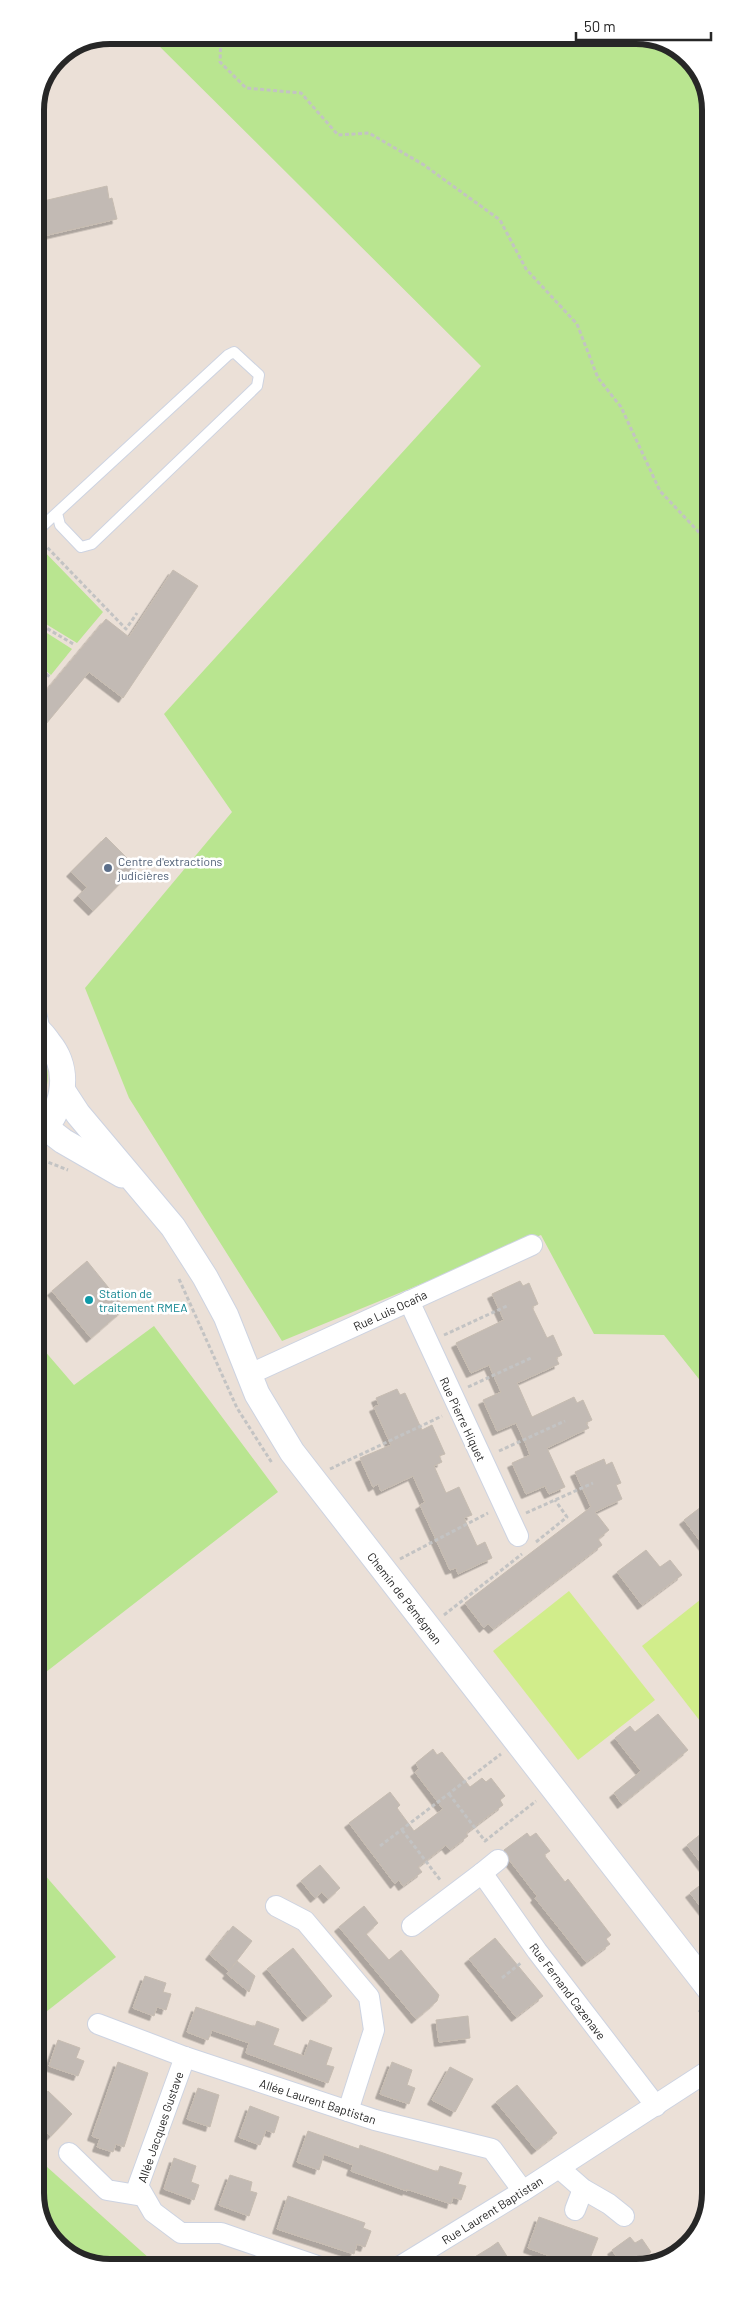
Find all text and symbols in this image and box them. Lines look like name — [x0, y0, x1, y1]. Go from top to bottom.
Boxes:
scale bar — [576, 10, 711, 42]
text: 50 m — [584, 17, 616, 35]
place label: Centre d'extractions judicières — [117, 854, 223, 882]
marker: Centre d'extractions judicières — [102, 862, 114, 874]
place label: Station de traitement RMEA — [99, 1286, 187, 1314]
street label: Rue Luis Ocaña — [351, 1287, 429, 1333]
marker: Station de traitement RMEA — [83, 1294, 95, 1306]
street label: Rue Pierre Hiquet — [437, 1375, 489, 1463]
street label: Chemin de Pémégnan — [365, 1549, 445, 1647]
street label: Rue Fernand Cazenave — [527, 1940, 609, 2042]
street label: Allée Jacques Gustave — [134, 2070, 186, 2184]
street label: Allée Laurent Baptistan — [258, 2076, 378, 2126]
street label: Rue Laurent Baptistan — [439, 2173, 545, 2247]

